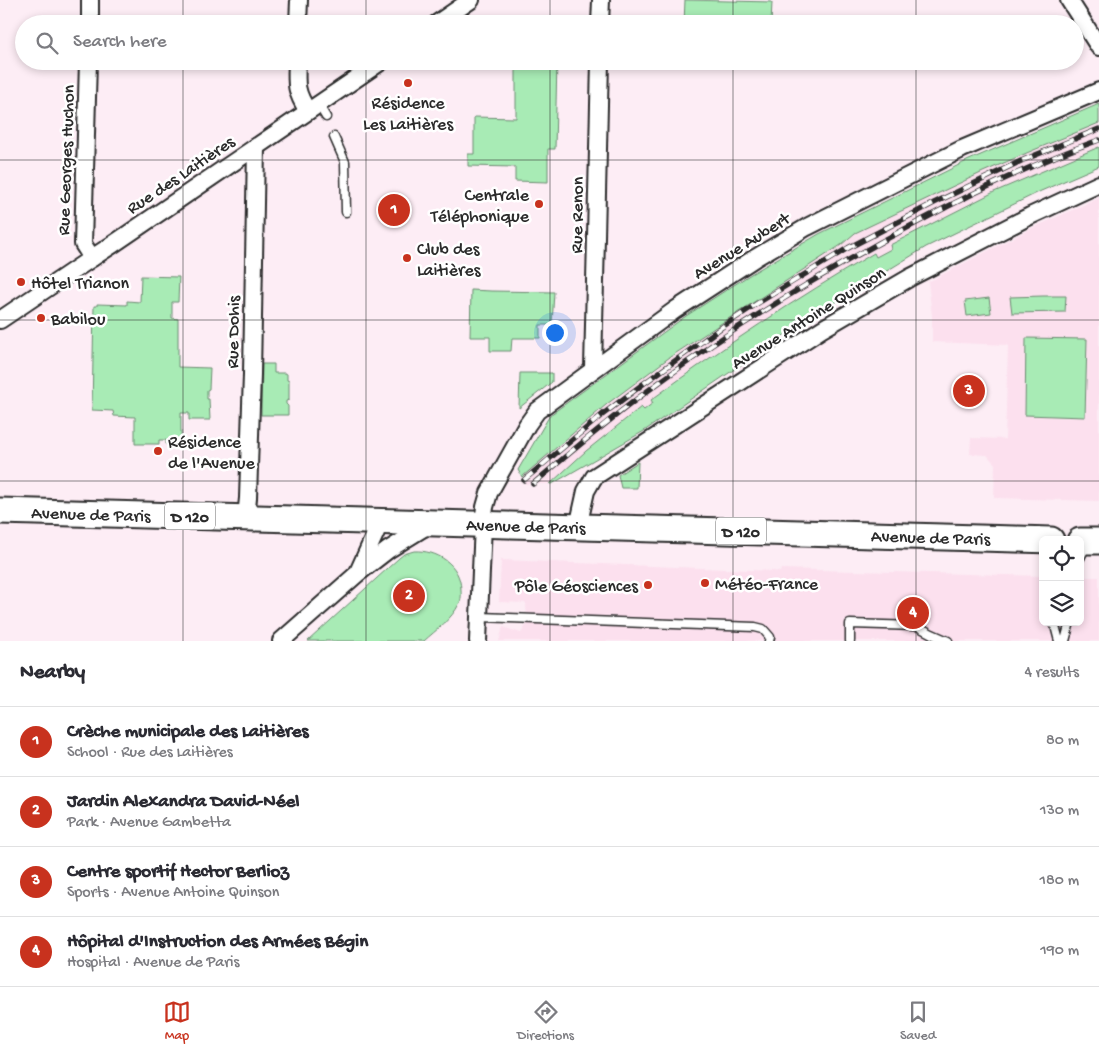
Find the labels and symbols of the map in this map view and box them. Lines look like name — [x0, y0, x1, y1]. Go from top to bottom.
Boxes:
marker: Résidence Les Laitières — [402, 77, 414, 89]
street label: Rue Georges Huchon — [54, 84, 81, 236]
place label: Résidence Les Laitières — [363, 94, 454, 136]
street label: Rue des Laitières — [124, 132, 240, 220]
street label: Rue Renon — [567, 176, 590, 254]
place label: Centrale Téléphonique — [430, 186, 530, 228]
pin: 1 — [378, 191, 410, 229]
marker: Centrale Téléphonique — [533, 198, 545, 210]
street label: Avenue Aubert — [690, 208, 796, 285]
place label: Club des Laitières — [417, 240, 482, 282]
marker: Club des Laitières — [401, 252, 413, 264]
street label: Avenue Antoine Quinson — [728, 263, 891, 375]
place label: Hôtel Trianon — [31, 274, 130, 295]
marker: Hôtel Trianon — [15, 276, 27, 288]
street label: Rue Dohis — [223, 294, 246, 369]
place label: Babilou — [50, 310, 106, 331]
marker: Babilou — [35, 312, 47, 324]
your location — [542, 320, 568, 346]
pin: 3 — [953, 372, 985, 410]
place label: Résidence de l'Avenue — [168, 433, 255, 475]
marker: Résidence de l'Avenue — [152, 445, 164, 457]
road number: D 120 — [165, 502, 215, 530]
street label: Avenue de Paris — [31, 504, 152, 528]
street label: Avenue de Paris — [466, 516, 587, 540]
road number: D 120 — [716, 518, 766, 544]
street label: Avenue de Paris — [871, 527, 992, 551]
place label: Météo-France — [715, 575, 819, 596]
pin: 2 — [393, 577, 425, 615]
place label: Pôle Géosciences — [514, 577, 639, 598]
marker: Météo-France — [699, 577, 711, 589]
marker: Pôle Géosciences — [642, 579, 654, 591]
pin: 4 — [897, 594, 929, 632]

